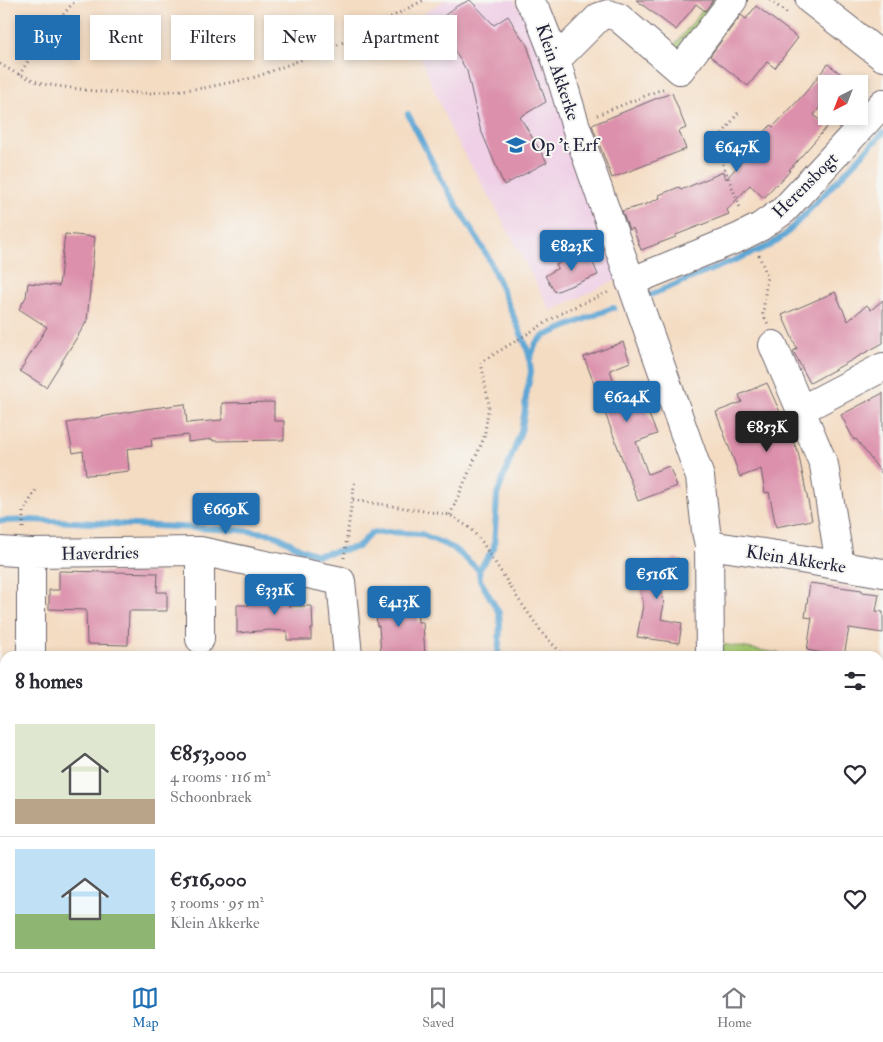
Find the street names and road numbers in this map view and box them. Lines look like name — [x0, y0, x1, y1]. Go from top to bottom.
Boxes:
street label: Klein Akkerke — [530, 21, 585, 124]
street label: Herensbogt — [768, 147, 843, 223]
street label: Klein Akkerke — [744, 540, 848, 579]
street label: Haverdries — [61, 541, 139, 566]

